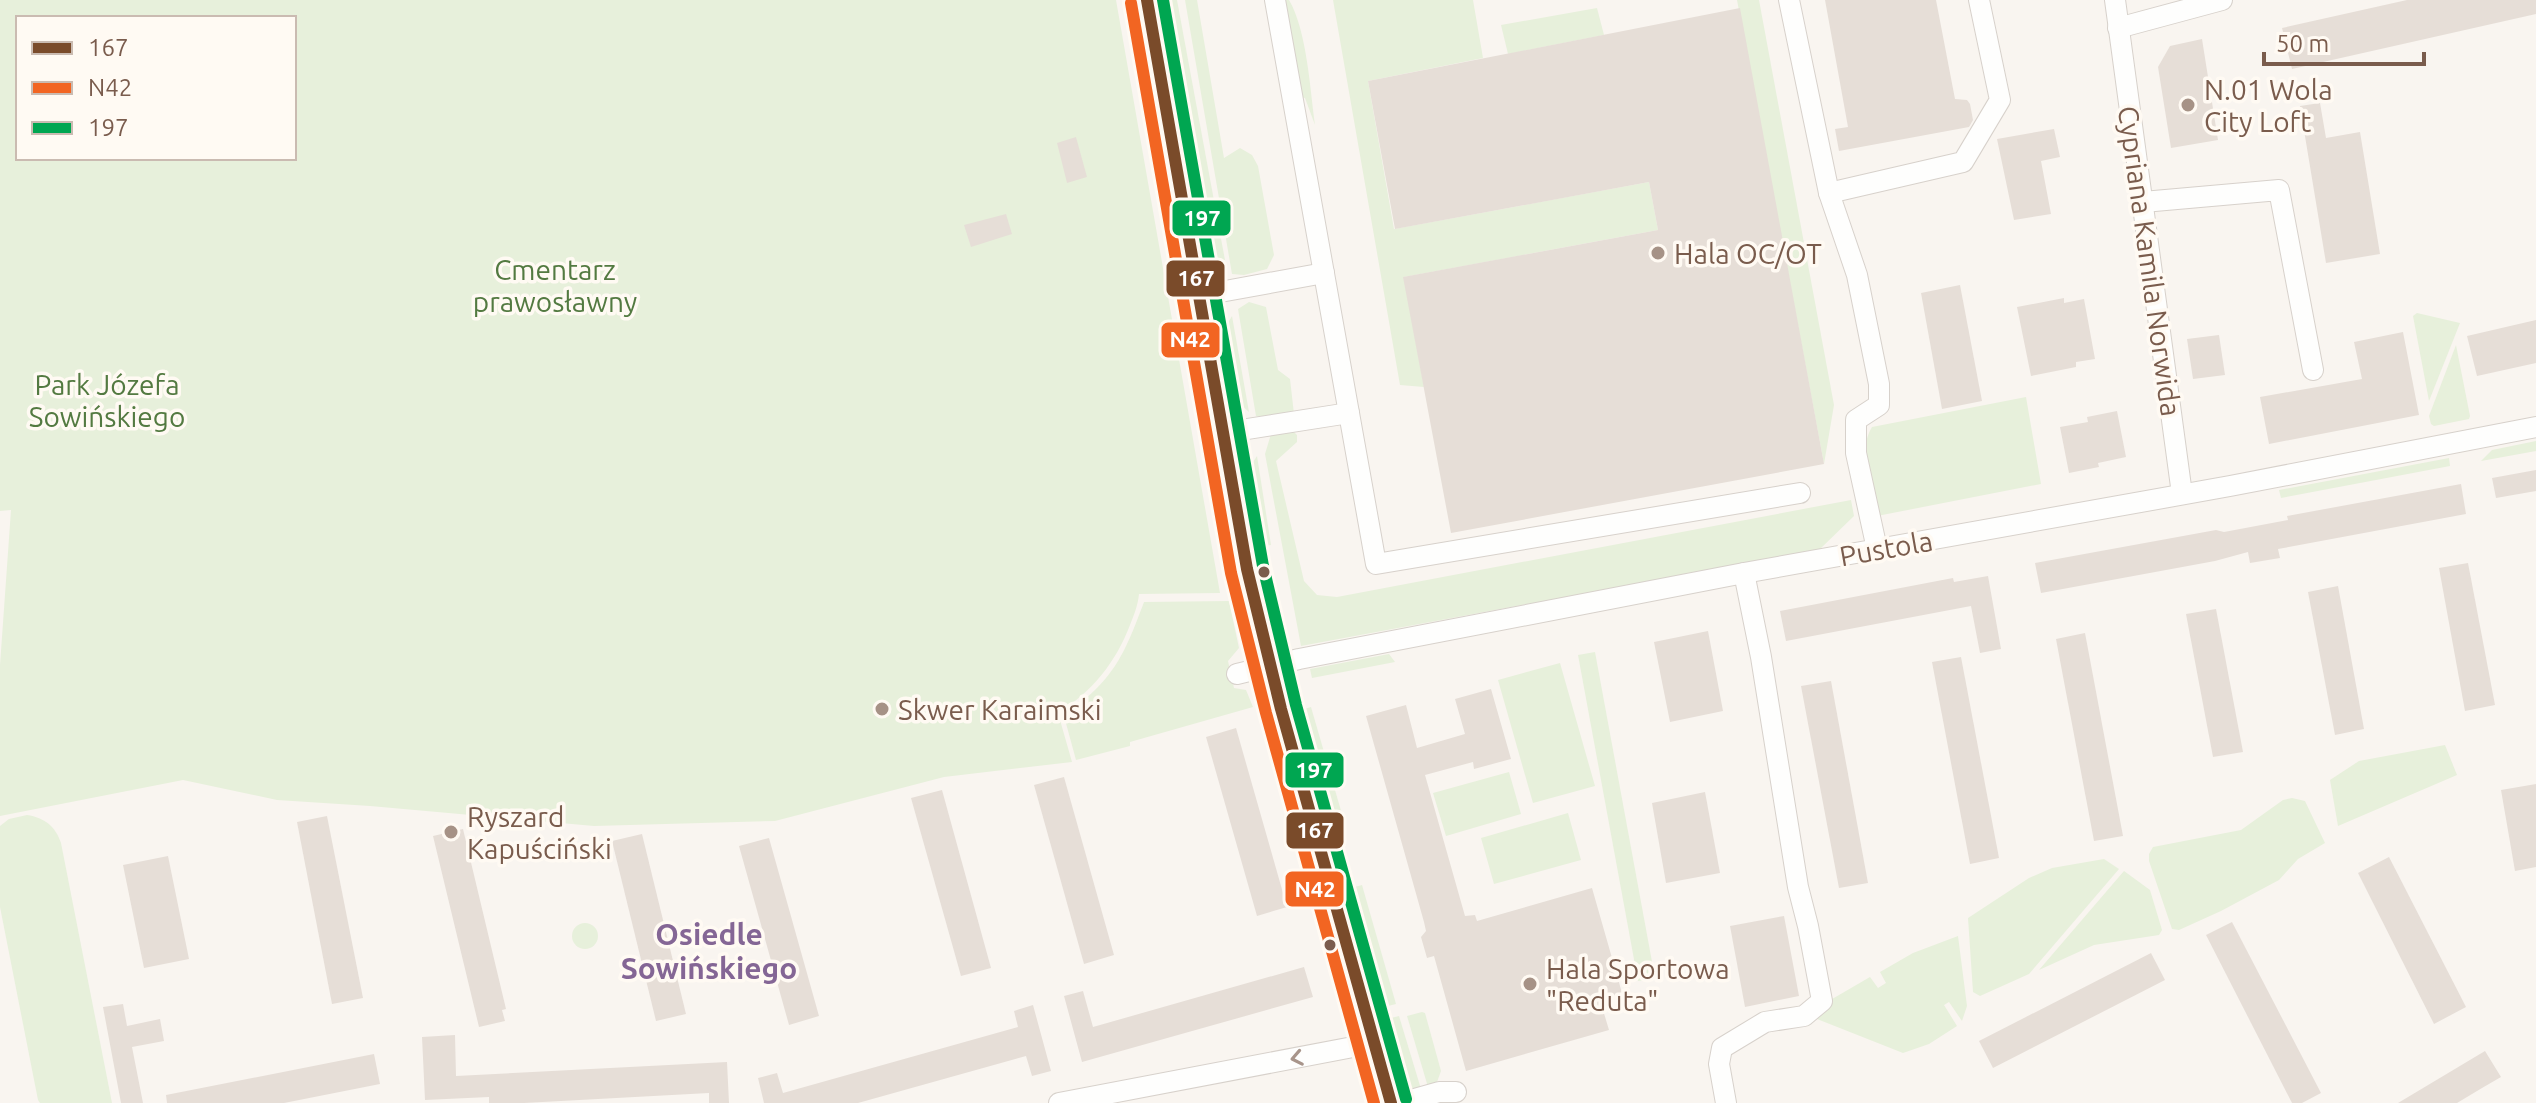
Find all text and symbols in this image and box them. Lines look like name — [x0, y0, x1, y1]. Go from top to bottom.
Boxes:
legend — [16, 16, 296, 160]
scale bar — [2264, 16, 2424, 66]
text: 50 m — [2276, 30, 2329, 57]
text: 167 — [88, 34, 129, 61]
text: N42 — [88, 74, 132, 101]
place label: N.01 Wola City Loft — [2204, 74, 2333, 137]
marker: N.01 Wola City Loft — [2179, 96, 2197, 114]
street label: Cypriana Kamila Norwida — [2113, 104, 2187, 418]
text: 197 — [88, 114, 129, 141]
line badge: 197 — [1171, 199, 1232, 237]
text: 197 — [1183, 205, 1221, 230]
place label: Hala OC/OT — [1674, 238, 1822, 269]
marker: Hala OC/OT — [1649, 244, 1667, 262]
park label: Cmentarz prawosławny — [473, 254, 637, 317]
line badge: 167 — [1165, 259, 1226, 298]
text: 167 — [1177, 265, 1215, 290]
line badge: N42 — [1160, 321, 1221, 359]
text: N42 — [1169, 326, 1211, 351]
park label: Park Józefa Sowińskiego — [29, 369, 185, 432]
street label: Pustola — [1837, 525, 1935, 571]
unlabelled marker — [1256, 564, 1272, 580]
place label: Skwer Karaimski — [898, 694, 1102, 725]
marker: Skwer Karaimski — [873, 700, 891, 718]
line badge: 197 — [1284, 751, 1345, 789]
text: 197 — [1295, 757, 1333, 782]
place label: Ryszard Kapuściński — [467, 801, 612, 864]
line badge: 167 — [1285, 811, 1345, 850]
text: 167 — [1296, 817, 1334, 842]
marker: Ryszard Kapuściński — [442, 823, 460, 841]
line badge: N42 — [1284, 870, 1345, 908]
text: N42 — [1294, 876, 1336, 901]
district label: Osiedle Sowińskiego — [621, 917, 797, 985]
unlabelled marker — [1322, 937, 1338, 953]
place label: Hala Sportowa "Reduta" — [1546, 953, 1730, 1016]
marker: Hala Sportowa "Reduta" — [1521, 975, 1539, 993]
one-way arrow — [1291, 1048, 1304, 1065]

